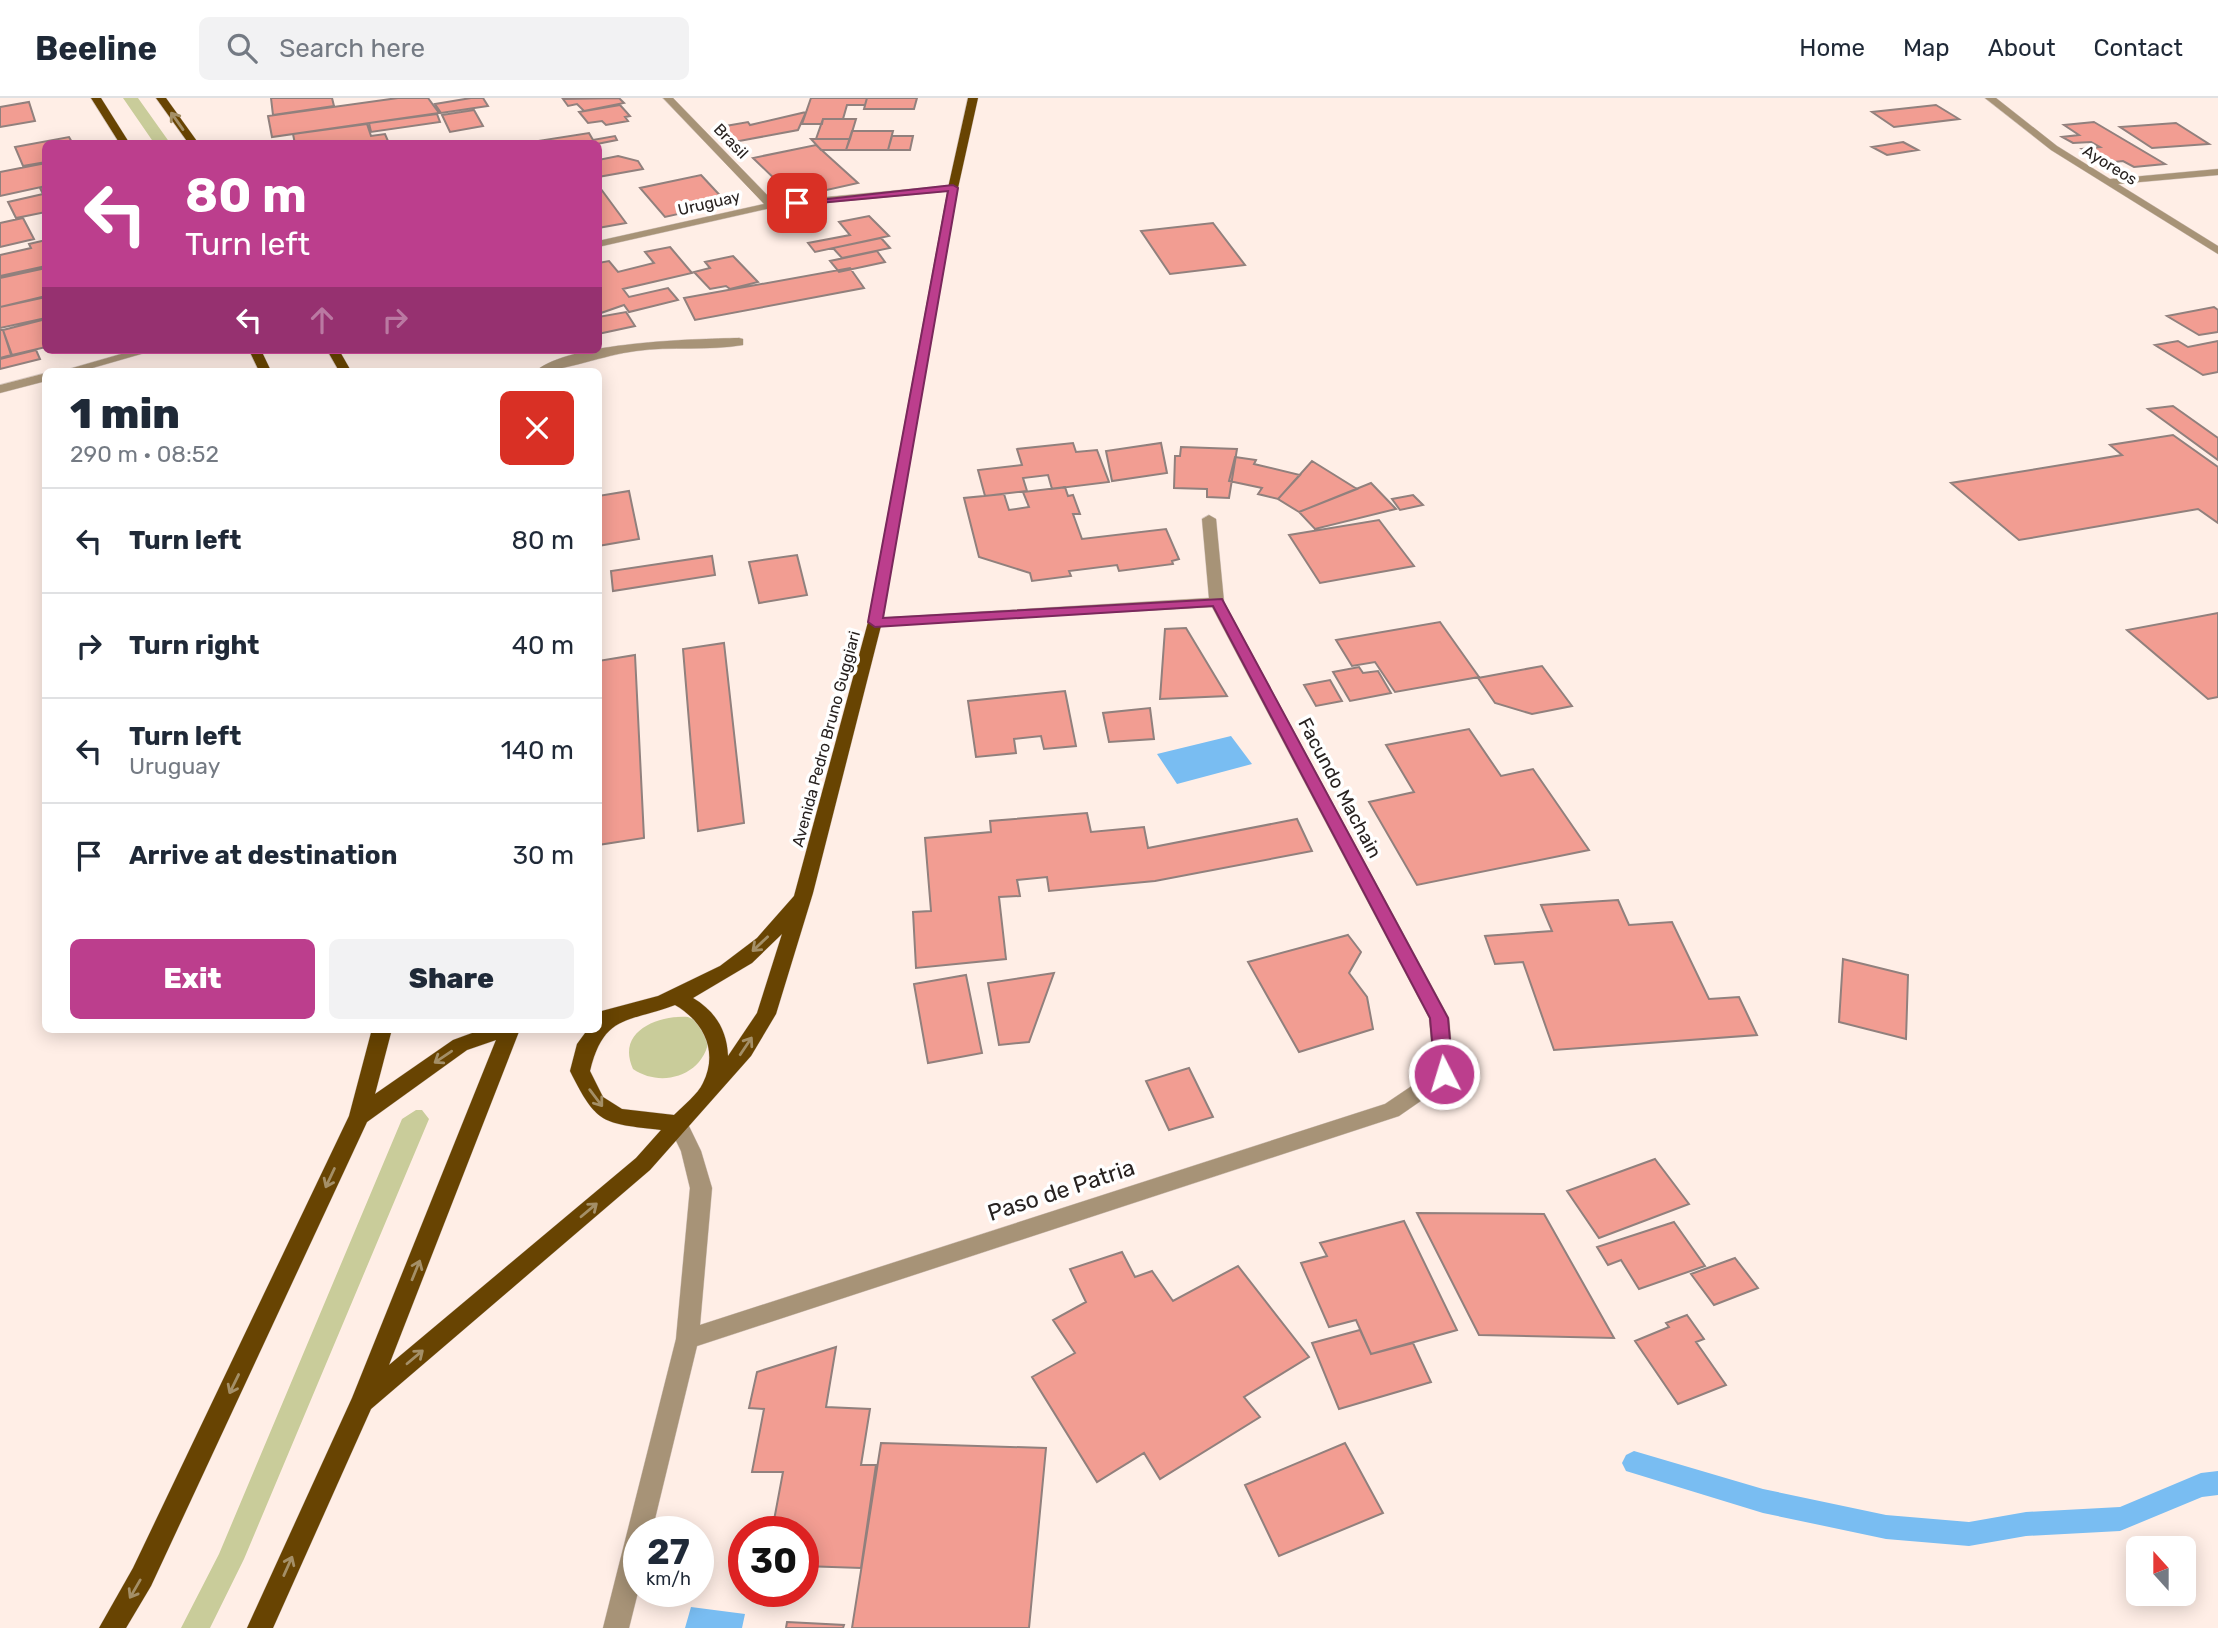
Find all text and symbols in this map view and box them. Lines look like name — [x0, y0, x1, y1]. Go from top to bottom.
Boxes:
search box — [199, 17, 689, 80]
text: Beeline — [35, 29, 157, 68]
icon: search — [223, 29, 261, 67]
text: Search here — [279, 33, 425, 64]
text: Home — [1799, 34, 1865, 62]
text: Map — [1903, 34, 1950, 62]
text: About — [1988, 34, 2056, 62]
text: Contact — [2094, 34, 2183, 62]
one-way arrow — [170, 112, 185, 131]
street label: Brasil — [710, 120, 752, 162]
street label: Ayoreos — [2079, 141, 2141, 189]
text: 80 m — [185, 166, 307, 224]
icon: left — [70, 168, 161, 259]
pin — [767, 173, 827, 233]
icon: arrive — [778, 184, 816, 222]
street label: Uruguay — [676, 187, 742, 219]
text: Turn left — [185, 225, 310, 263]
icon: left — [230, 301, 268, 339]
icon: ahead — [303, 301, 341, 339]
icon: right — [376, 301, 414, 339]
text: 1 min — [70, 389, 180, 439]
button: close — [500, 391, 574, 465]
text: 290 m · 08:52 — [70, 440, 219, 468]
icon: left — [70, 522, 108, 560]
text: Turn left — [129, 525, 241, 556]
text: 80 m — [511, 525, 574, 556]
icon: right — [70, 627, 108, 665]
street label: Avenida Pedro Bruno Guggiari — [788, 629, 864, 849]
text: Turn right — [129, 630, 259, 661]
text: 40 m — [512, 630, 574, 661]
street label: Facundo Machain — [1293, 714, 1387, 862]
text: Turn left — [129, 721, 241, 752]
icon: left — [70, 732, 108, 770]
text: 140 m — [501, 735, 574, 766]
text: Uruguay — [129, 752, 220, 780]
icon: arrive — [70, 837, 108, 875]
text: Arrive at destination — [129, 840, 397, 871]
text: 30 m — [512, 840, 574, 871]
one-way arrow — [752, 936, 769, 953]
button: Exit — [70, 939, 315, 1019]
button: Share — [329, 939, 574, 1019]
one-way arrow — [739, 1037, 753, 1056]
position arrow — [1407, 1037, 1481, 1111]
one-way arrow — [434, 1049, 453, 1064]
one-way arrow — [588, 1089, 603, 1108]
street label: Paso de Patria — [984, 1153, 1138, 1227]
one-way arrow — [323, 1168, 336, 1189]
one-way arrow — [579, 1202, 597, 1217]
one-way arrow — [411, 1259, 424, 1281]
one-way arrow — [406, 1349, 424, 1365]
one-way arrow — [227, 1373, 240, 1395]
speed limit sign: 30 — [728, 1516, 819, 1607]
text: 27 — [647, 1531, 690, 1573]
north arrow — [2126, 1536, 2196, 1606]
map controls — [2126, 1536, 2196, 1606]
one-way arrow — [282, 1556, 295, 1577]
text: km/h — [646, 1568, 691, 1590]
one-way arrow — [128, 1578, 141, 1599]

